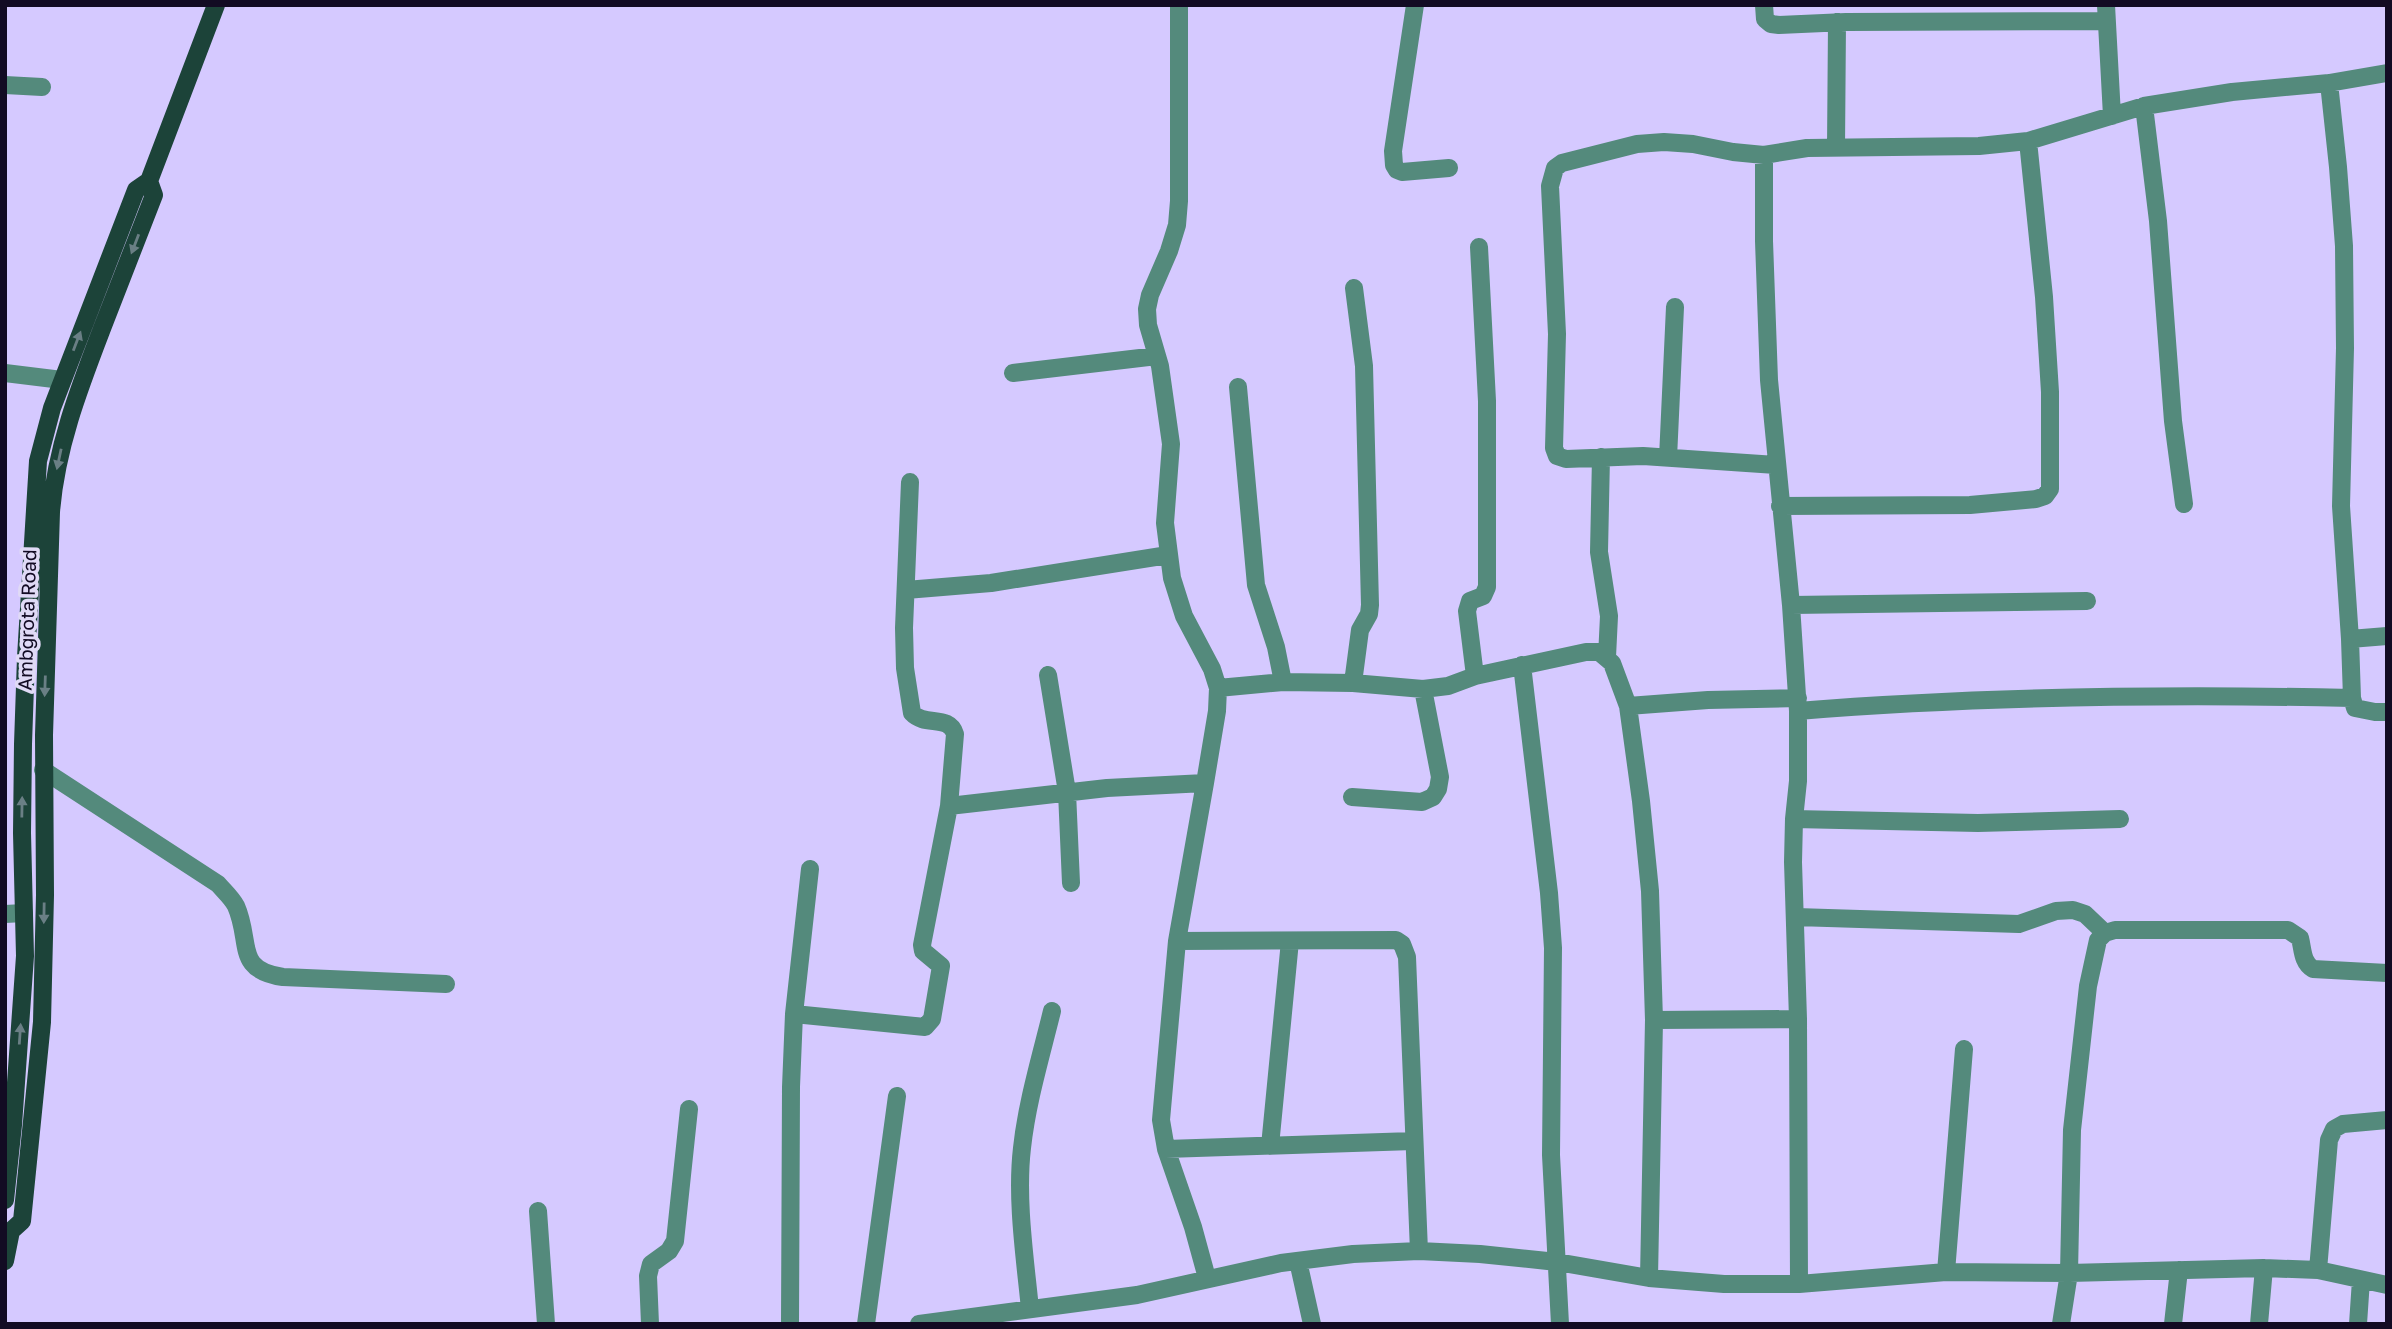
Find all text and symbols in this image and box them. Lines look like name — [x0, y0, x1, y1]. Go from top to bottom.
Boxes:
one-way arrow — [129, 234, 140, 255]
one-way arrow — [71, 330, 82, 351]
one-way arrow — [53, 448, 64, 470]
street label: Ambgrota Road — [13, 549, 40, 691]
one-way arrow — [40, 675, 51, 697]
one-way arrow — [16, 795, 28, 817]
one-way arrow — [39, 902, 50, 924]
one-way arrow — [15, 1023, 26, 1045]

